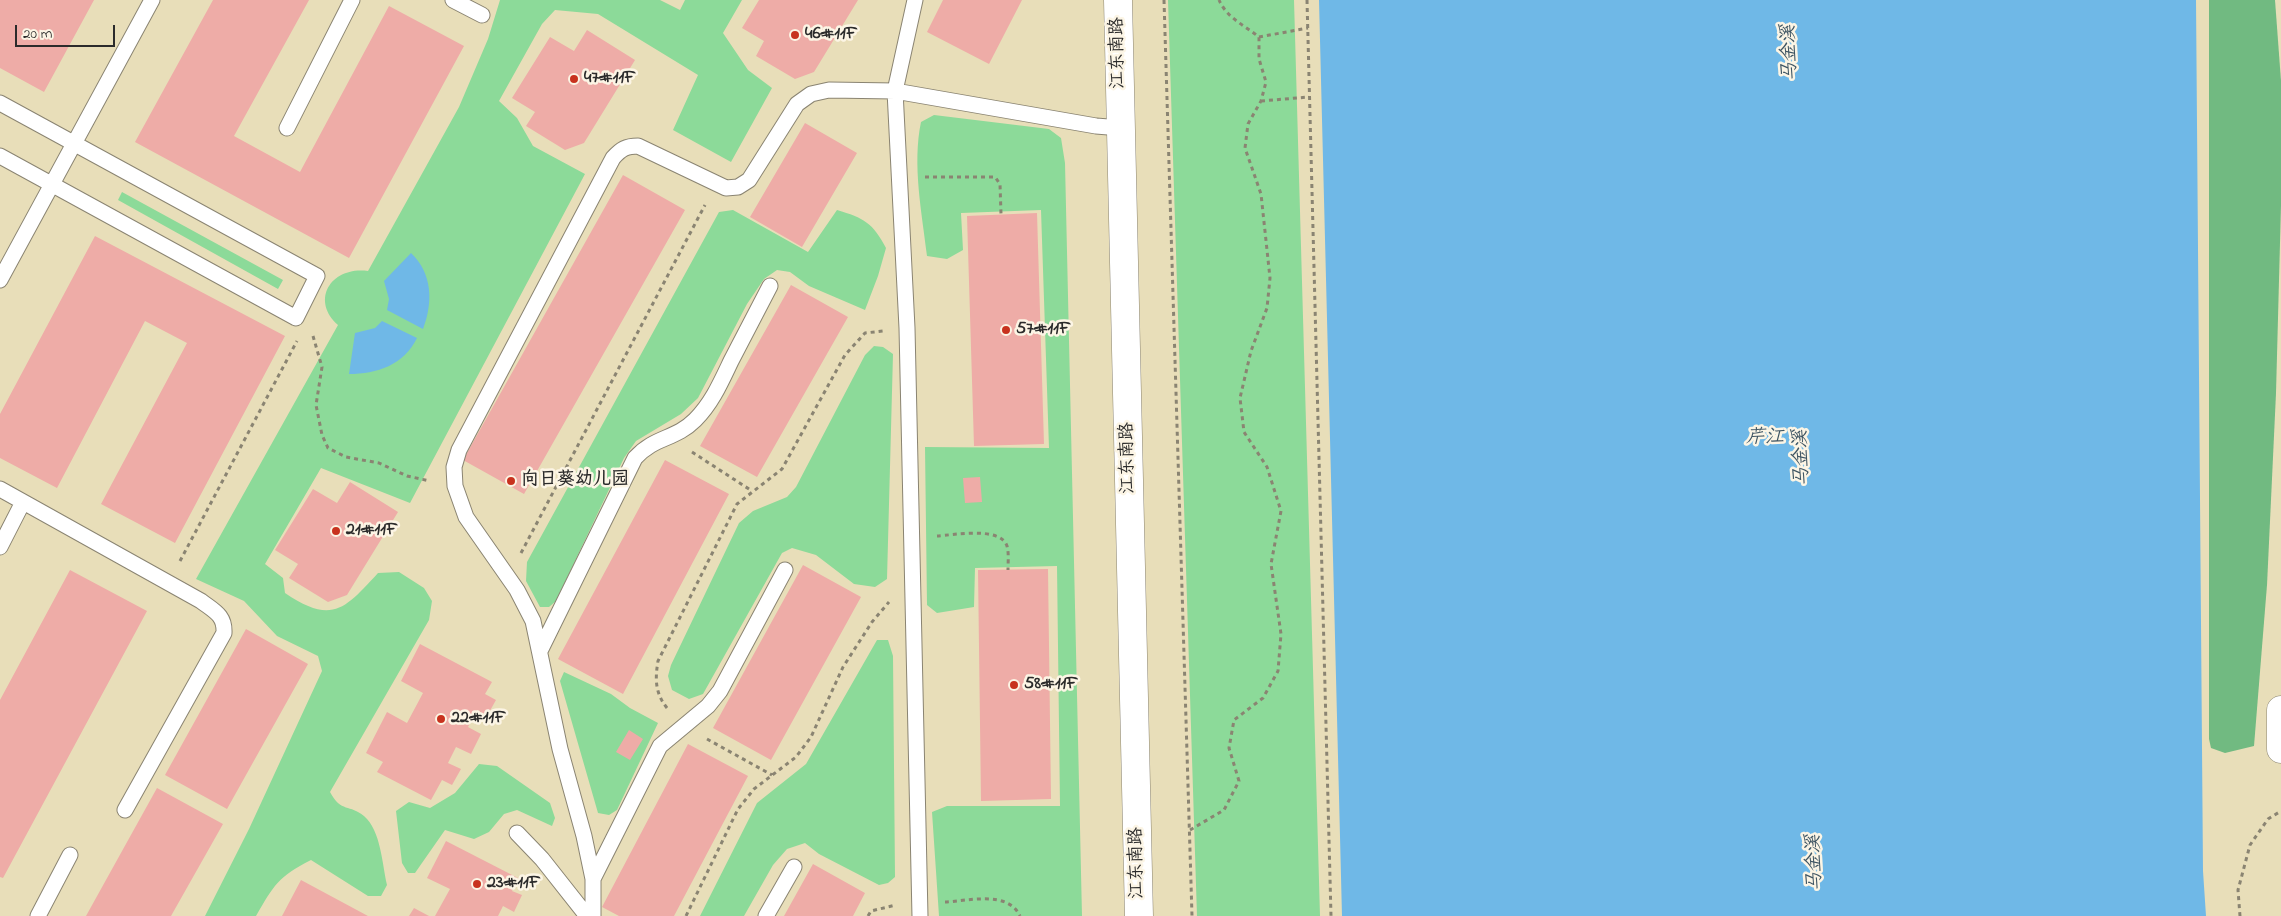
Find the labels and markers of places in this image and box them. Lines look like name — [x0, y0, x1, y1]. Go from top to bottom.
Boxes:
place label: 46#11F — [805, 24, 857, 46]
marker: 46#11F — [789, 29, 801, 41]
place label: 47#11F — [584, 68, 636, 90]
marker: 47#11F — [568, 73, 580, 85]
place label: 57#11F — [1016, 319, 1071, 341]
marker: 57#11F — [1000, 324, 1012, 336]
place label: 向日葵幼儿园 — [521, 470, 629, 492]
marker: 向日葵幼儿园 — [505, 475, 517, 487]
place label: 21#11F — [346, 520, 398, 542]
marker: 21#11F — [330, 525, 342, 537]
place label: 58#11F — [1024, 674, 1078, 696]
marker: 58#11F — [1008, 679, 1020, 691]
place label: 22#11F — [451, 708, 506, 730]
marker: 22#11F — [435, 713, 447, 725]
place label: 23#11F — [487, 873, 540, 895]
marker: 23#11F — [471, 878, 483, 890]

